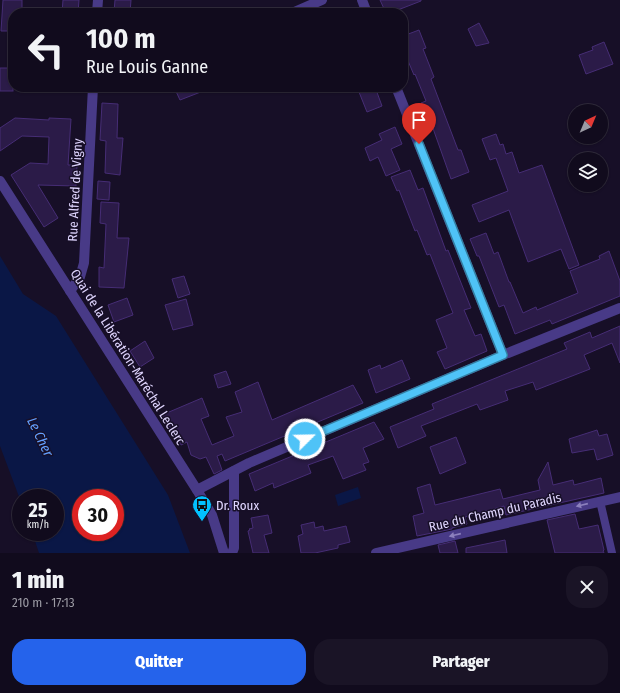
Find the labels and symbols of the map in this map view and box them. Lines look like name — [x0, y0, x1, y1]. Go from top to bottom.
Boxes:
pin — [402, 103, 436, 144]
north arrow — [568, 104, 608, 144]
street label: Rue Alfred de Vigny — [65, 138, 85, 242]
street label: Quai de la Libération-Maréchal Leclerc — [68, 266, 189, 448]
water label: Le Cher — [23, 415, 57, 460]
position arrow — [284, 418, 326, 460]
speed limit sign: 30 — [72, 489, 124, 541]
street label: Rue du Champ du Paradis — [427, 489, 563, 535]
bus stop icon: Dr. Roux — [191, 494, 213, 522]
place label: Dr. Roux — [216, 498, 259, 513]
one-way arrow — [576, 503, 588, 509]
one-way arrow — [449, 532, 461, 538]

